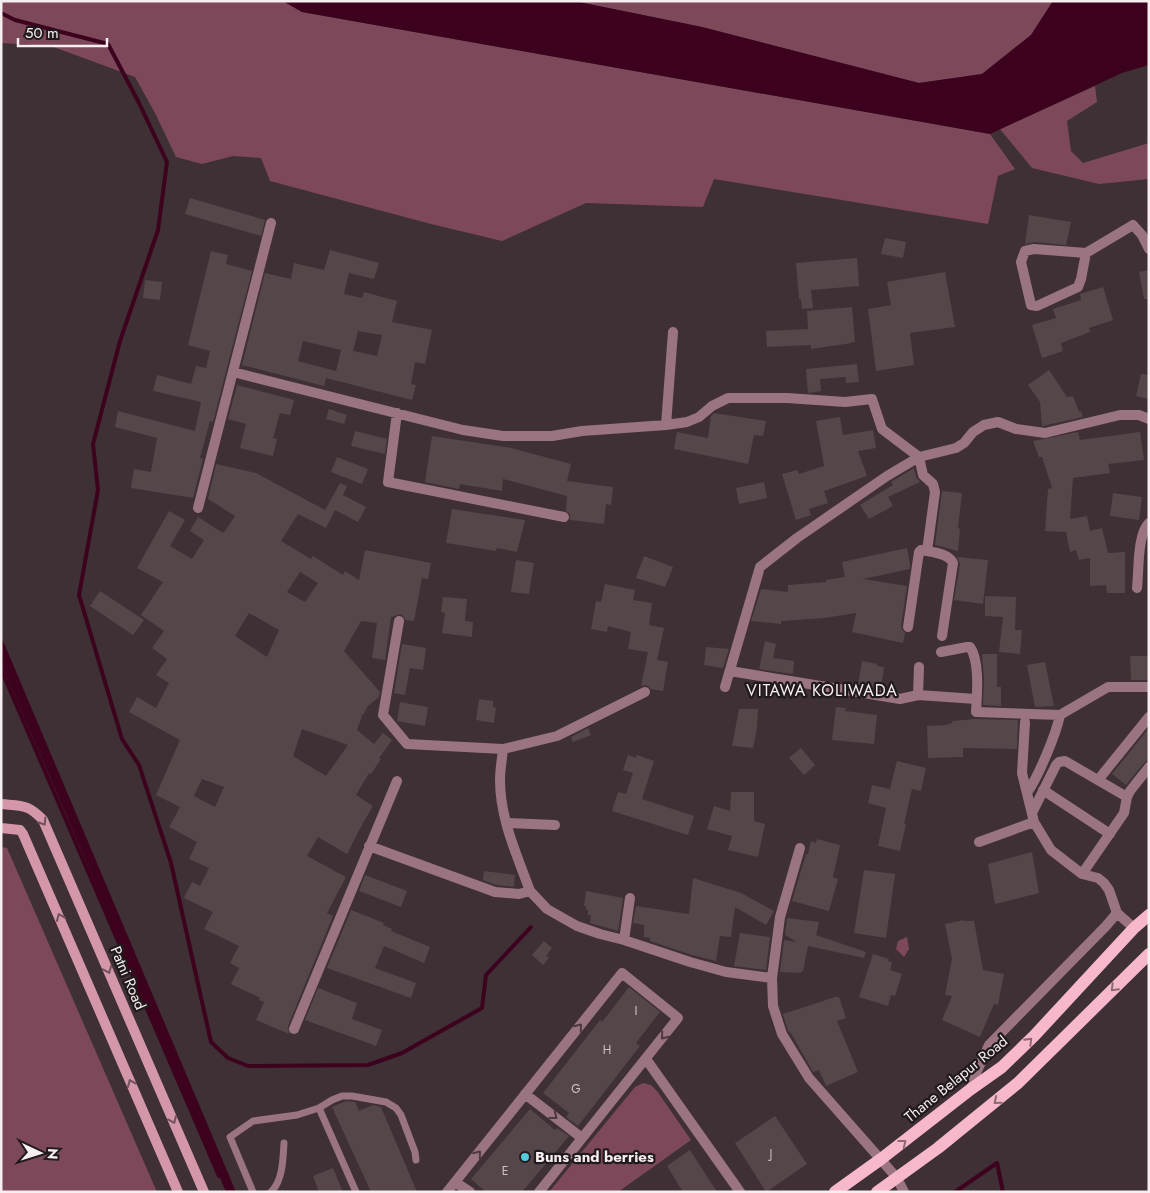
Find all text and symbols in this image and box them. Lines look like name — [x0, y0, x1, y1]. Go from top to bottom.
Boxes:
scale bar — [18, 15, 106, 47]
text: 50 m — [25, 22, 59, 44]
district label: VITAWA KOLIWADA — [746, 679, 898, 702]
one-way arrow — [36, 817, 46, 826]
one-way arrow — [55, 913, 66, 922]
street label: Patni Road — [105, 943, 151, 1013]
one-way arrow — [102, 965, 113, 974]
one-way arrow — [1111, 983, 1120, 992]
house number: I — [635, 1002, 637, 1020]
one-way arrow — [574, 1024, 582, 1033]
one-way arrow — [661, 1030, 670, 1039]
street label: Thane Belapur Road — [900, 1030, 1012, 1128]
one-way arrow — [1023, 1037, 1032, 1046]
house number: H — [603, 1041, 611, 1059]
one-way arrow — [126, 1079, 137, 1088]
house number: G — [571, 1080, 581, 1098]
one-way arrow — [994, 1095, 1003, 1103]
one-way arrow — [548, 1111, 557, 1120]
one-way arrow — [166, 1115, 177, 1124]
north arrow — [15, 1128, 65, 1178]
one-way arrow — [897, 1140, 906, 1148]
house number: J — [768, 1145, 772, 1163]
place label: Buns and berries — [535, 1146, 654, 1168]
text: N — [43, 1148, 63, 1160]
one-way arrow — [472, 1151, 480, 1160]
marker: Buns and berries — [519, 1151, 531, 1163]
house number: E — [502, 1162, 508, 1180]

